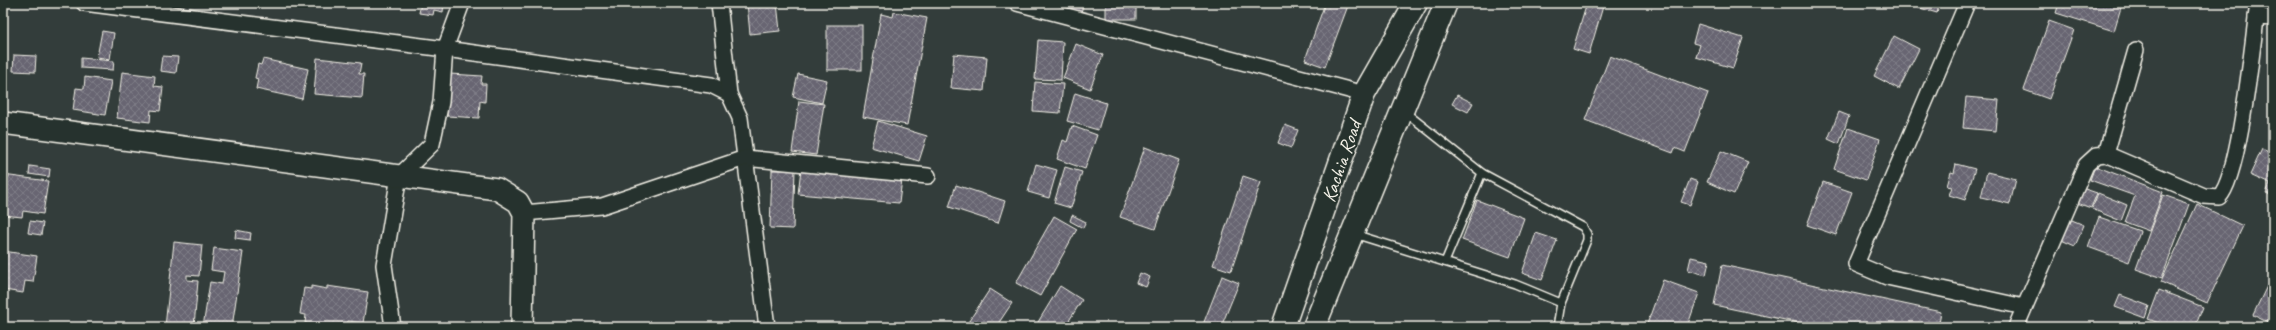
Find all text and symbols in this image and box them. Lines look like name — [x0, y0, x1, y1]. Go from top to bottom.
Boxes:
street label: Kachia Road — [1316, 114, 1368, 205]

